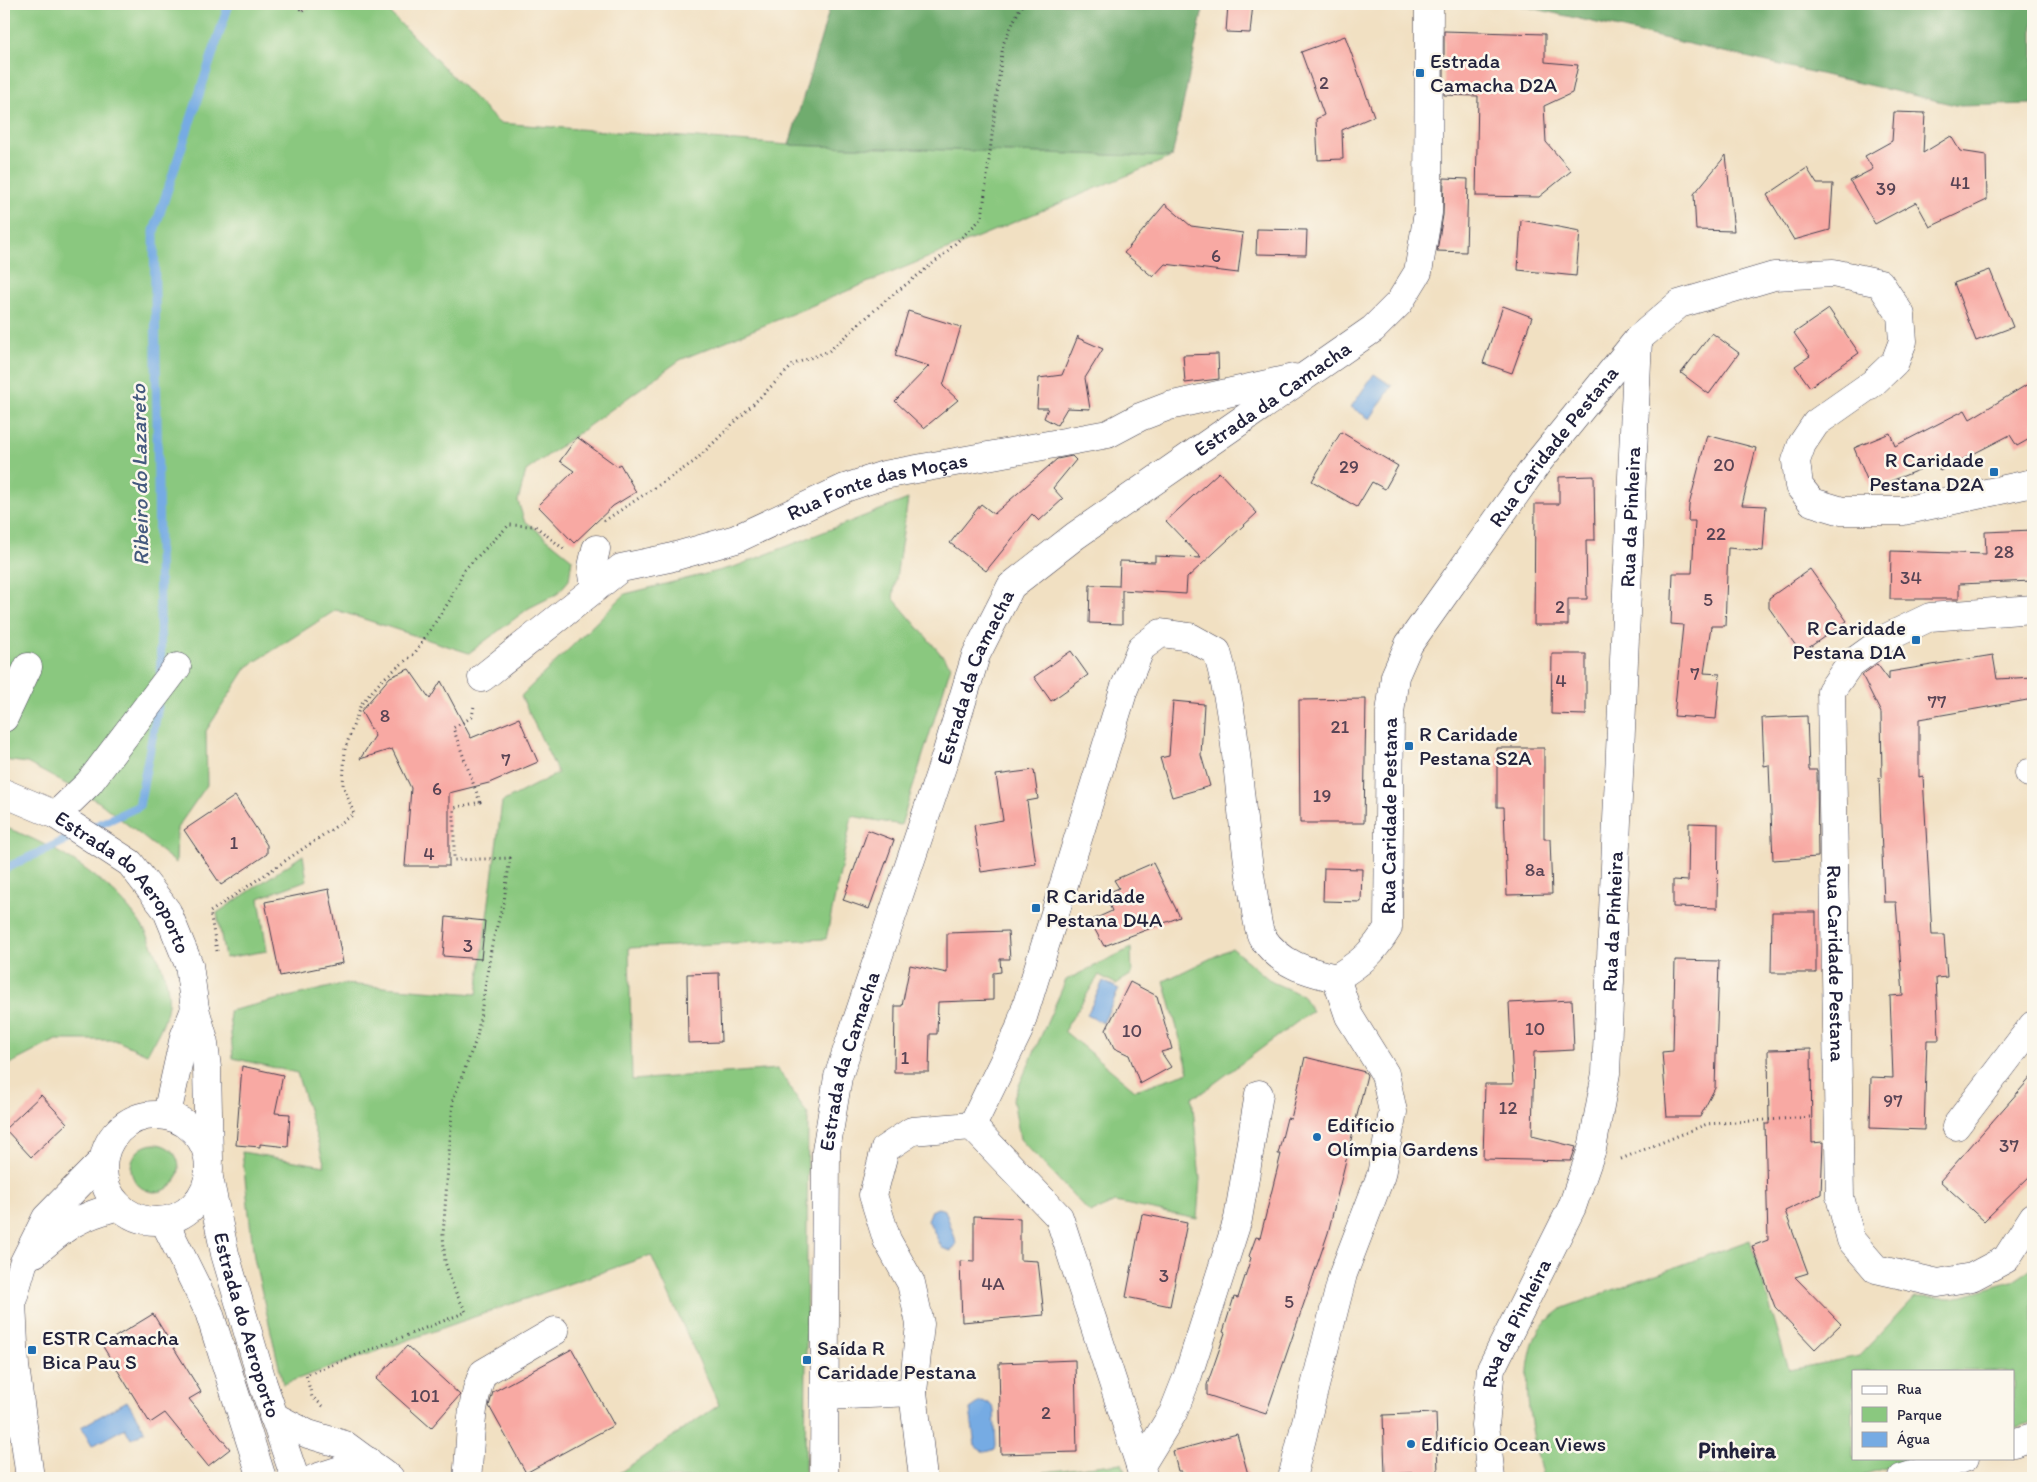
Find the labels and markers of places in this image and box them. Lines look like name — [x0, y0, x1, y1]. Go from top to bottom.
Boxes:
place label: Estrada Camacha D2A — [1430, 48, 1558, 97]
marker: Estrada Camacha D2A — [1414, 67, 1426, 79]
place label: R Caridade Pestana D2A — [1869, 447, 1985, 496]
marker: R Caridade Pestana D2A — [1988, 466, 2000, 478]
place label: R Caridade Pestana D1A — [1792, 615, 1907, 664]
marker: R Caridade Pestana D1A — [1910, 634, 1922, 646]
place label: R Caridade Pestana S2A — [1419, 721, 1532, 770]
marker: R Caridade Pestana S2A — [1403, 740, 1415, 752]
place label: R Caridade Pestana D4A — [1046, 883, 1163, 932]
marker: R Caridade Pestana D4A — [1030, 902, 1042, 914]
place label: Edifício Olímpia Gardens — [1327, 1112, 1478, 1161]
marker: Edifício Olímpia Gardens — [1311, 1131, 1323, 1143]
place label: ESTR Camacha Bica Pau S — [42, 1325, 179, 1374]
place label: Saída R Caridade Pestana — [817, 1335, 976, 1384]
marker: ESTR Camacha Bica Pau S — [26, 1344, 38, 1356]
marker: Saída R Caridade Pestana — [801, 1354, 813, 1366]
place label: Edifício Ocean Views — [1421, 1431, 1606, 1456]
marker: Edifício Ocean Views — [1405, 1438, 1417, 1450]

